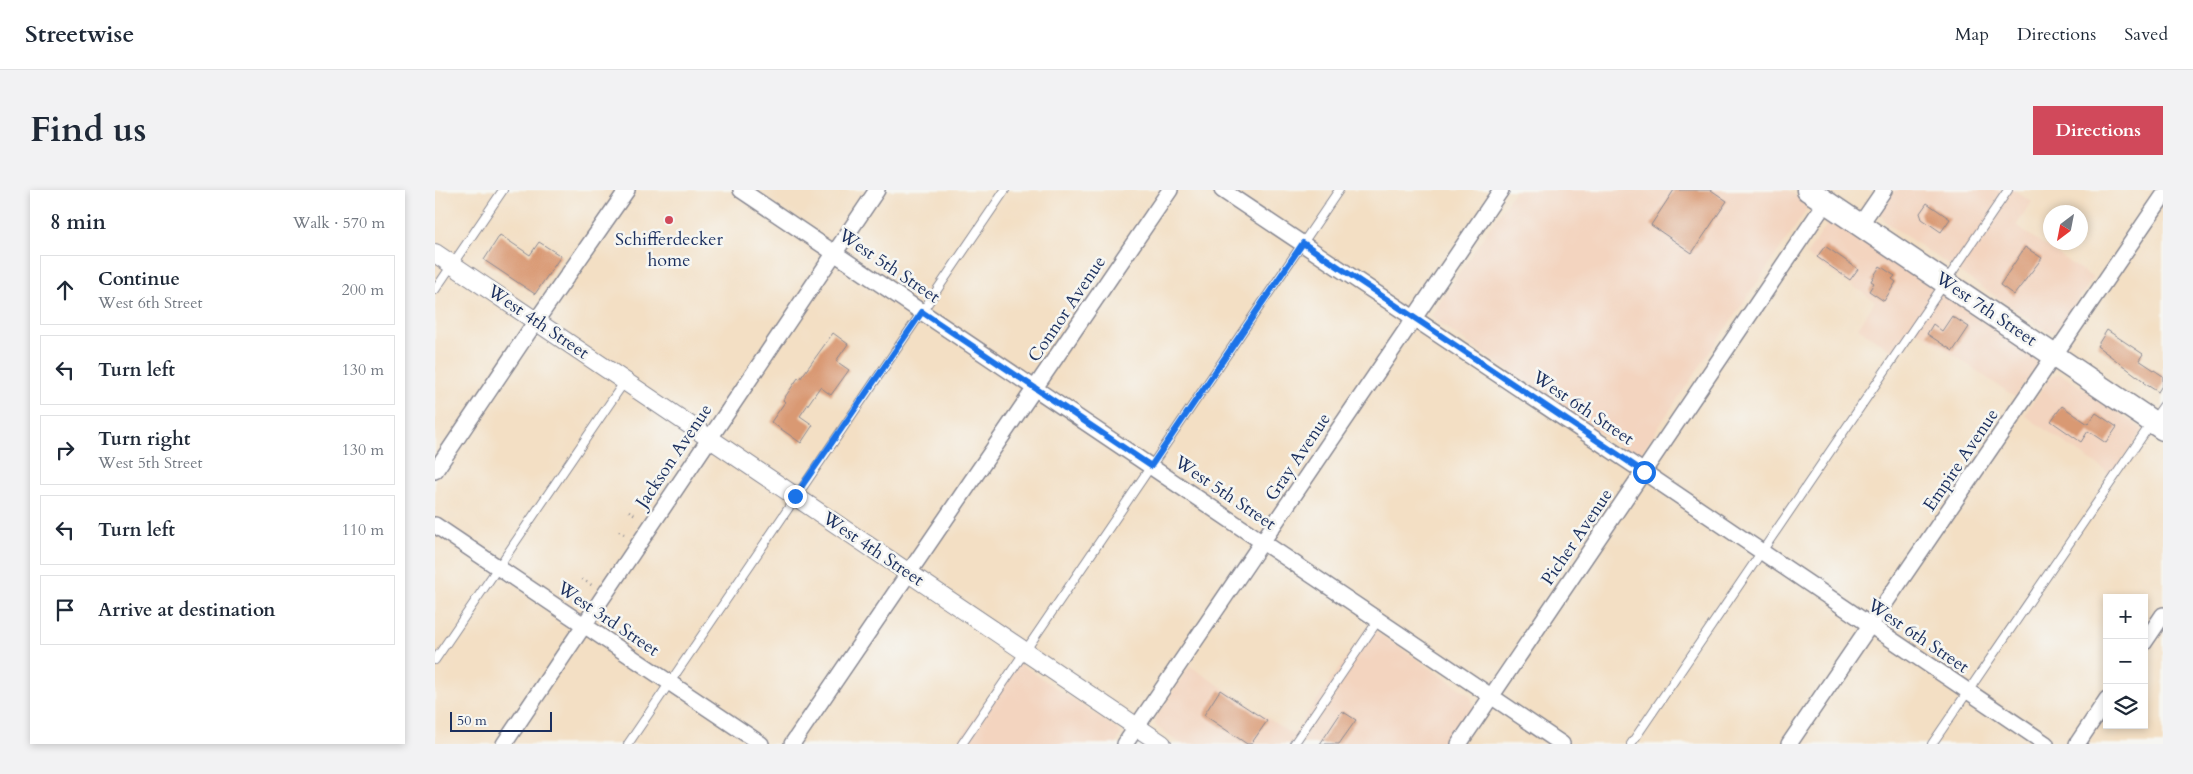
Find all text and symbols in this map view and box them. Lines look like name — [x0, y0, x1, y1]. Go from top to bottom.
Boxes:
text: Streetwise — [25, 18, 134, 51]
text: Map — [1955, 22, 1989, 47]
text: Directions — [2017, 22, 2096, 47]
text: Saved — [2124, 22, 2168, 47]
text: Find us — [30, 106, 146, 154]
button: Directions — [2033, 106, 2163, 155]
north arrow — [2043, 205, 2088, 250]
text: 8 min — [50, 208, 106, 237]
text: Walk · 570 m — [293, 212, 385, 234]
marker: Schifferdecker home — [663, 214, 675, 226]
street label: West 5th Street — [832, 222, 945, 309]
place label: Schifferdecker home — [615, 227, 723, 273]
street label: Connor Avenue — [1022, 251, 1112, 367]
street label: West 7th Street — [1929, 265, 2042, 352]
text: Continue — [98, 266, 180, 292]
icon: ahead — [51, 276, 79, 304]
street label: West 4th Street — [481, 278, 594, 365]
text: 200 m — [342, 279, 384, 301]
text: West 6th Street — [98, 292, 202, 314]
icon: left — [51, 356, 79, 384]
text: Turn left — [98, 357, 175, 383]
text: 130 m — [342, 359, 384, 381]
street label: West 6th Street — [1526, 364, 1639, 451]
street label: Jackson Avenue — [628, 399, 718, 516]
street label: Empire Avenue — [1917, 404, 2005, 516]
street label: Gray Avenue — [1259, 408, 1337, 506]
text: Turn right — [98, 426, 190, 452]
icon: right — [51, 436, 79, 464]
text: 130 m — [342, 439, 384, 461]
street label: West 5th Street — [1168, 449, 1281, 536]
text: West 5th Street — [98, 452, 202, 474]
route start — [1633, 461, 1656, 484]
street label: Picher Avenue — [1535, 484, 1619, 590]
route end — [784, 485, 807, 508]
street label: West 4th Street — [816, 505, 929, 592]
icon: left — [51, 516, 79, 544]
text: Turn left — [98, 517, 175, 543]
text: 110 m — [342, 519, 384, 541]
street label: West 3rd Street — [551, 575, 664, 663]
street label: West 6th Street — [1861, 592, 1974, 679]
map controls — [2103, 594, 2148, 729]
button: + — [2103, 594, 2148, 639]
icon: arrive — [51, 596, 79, 624]
text: Arrive at destination — [98, 597, 275, 623]
button: − — [2103, 639, 2148, 684]
button: layers — [2103, 684, 2148, 729]
scale bar — [450, 709, 553, 732]
text: 50 m — [457, 711, 487, 730]

